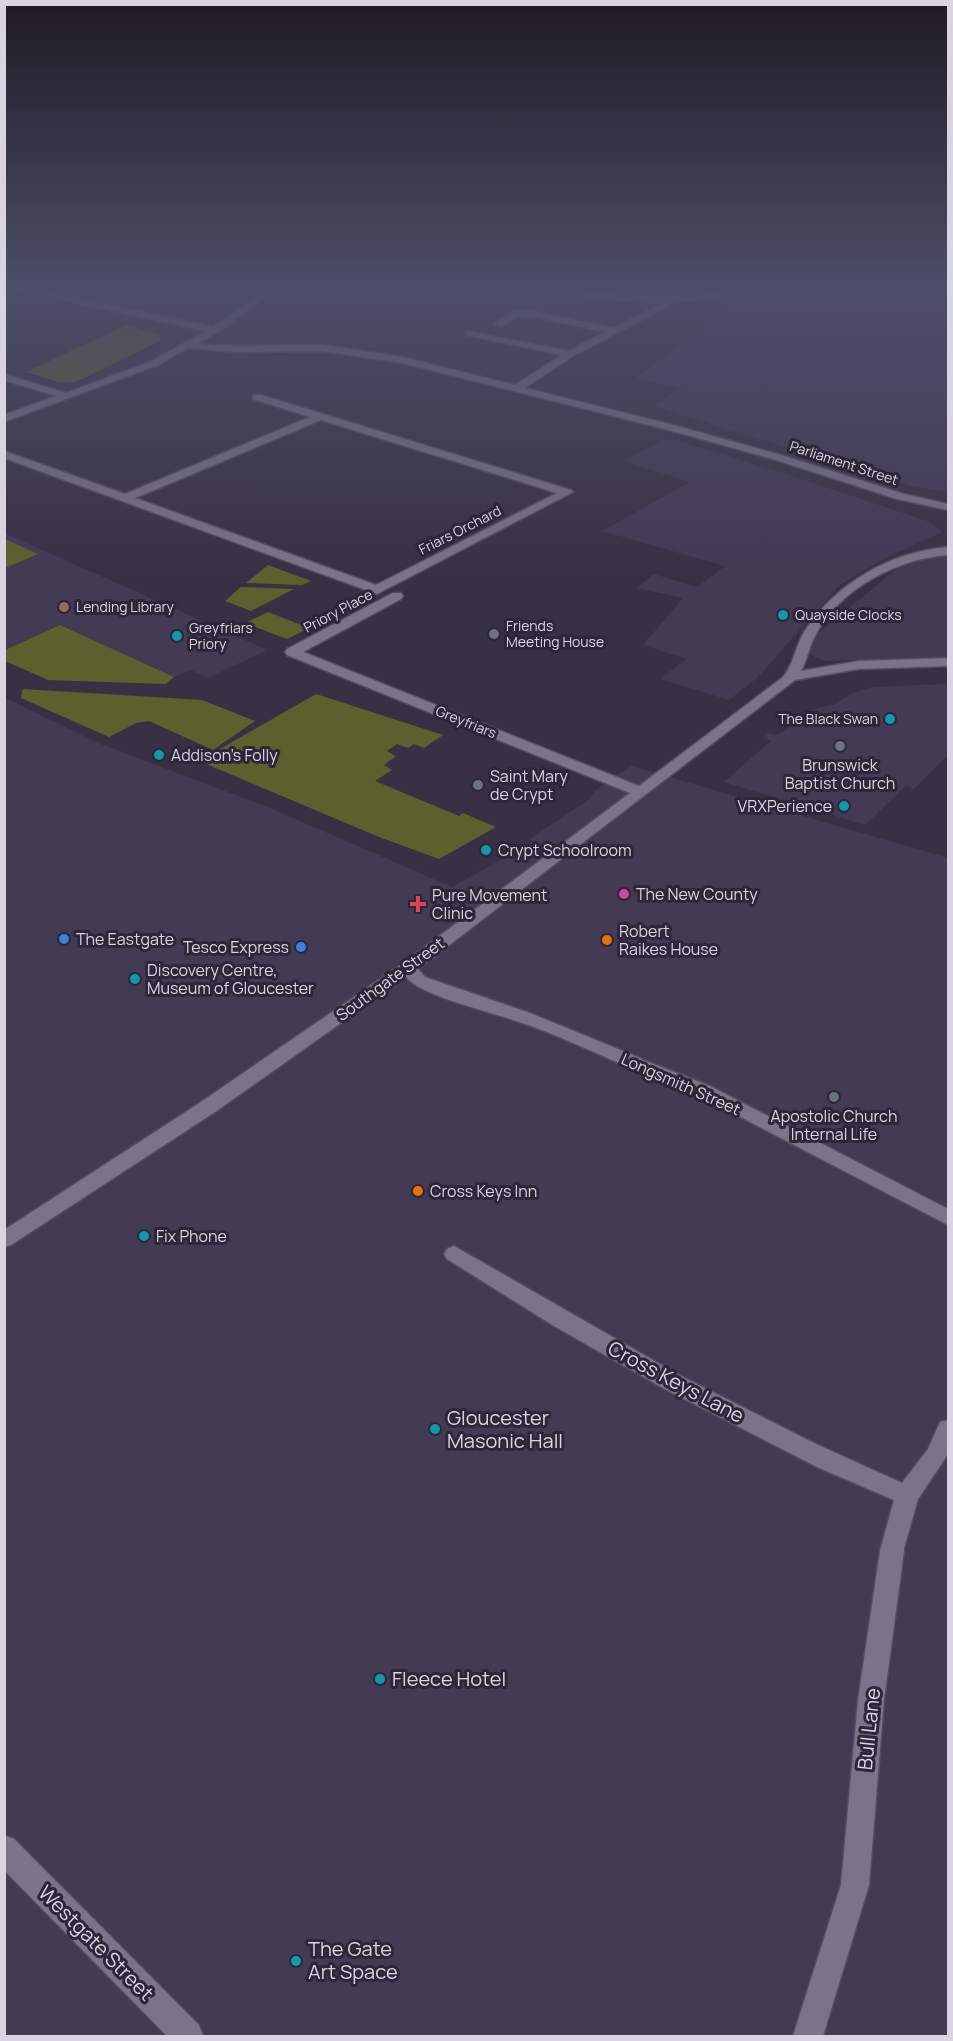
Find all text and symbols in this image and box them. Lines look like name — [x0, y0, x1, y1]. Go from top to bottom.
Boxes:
street label: Parliament Street — [788, 436, 901, 489]
street label: Friars Orchard — [415, 501, 504, 558]
street label: Priory Place — [300, 584, 376, 637]
place label: Lending Library — [76, 597, 175, 616]
marker: Lending Library — [57, 600, 71, 614]
place label: Quayside Clocks — [795, 605, 902, 624]
marker: Quayside Clocks — [776, 608, 790, 622]
place label: Friends Meeting House — [506, 616, 604, 651]
place label: Greyfriars Priory — [189, 618, 253, 653]
marker: Friends Meeting House — [487, 627, 501, 641]
marker: Greyfriars Priory — [170, 629, 184, 643]
street label: Greyfriars — [433, 701, 499, 742]
place label: The Black Swan — [778, 709, 878, 728]
marker: The Black Swan — [883, 712, 897, 726]
marker: Brunswick Baptist Church — [833, 739, 847, 753]
place label: Addison's Folly — [171, 744, 278, 766]
marker: Addison's Folly — [152, 748, 166, 762]
place label: Brunswick Baptist Church — [785, 754, 895, 794]
place label: Saint Mary de Crypt — [490, 765, 569, 805]
marker: Saint Mary de Crypt — [471, 778, 485, 792]
place label: VRXPerience — [738, 795, 832, 817]
marker: VRXPerience — [837, 799, 851, 813]
place label: Crypt Schoolroom — [498, 839, 632, 861]
marker: Crypt Schoolroom — [479, 843, 493, 857]
place label: The New County — [636, 883, 758, 905]
place label: Pure Movement Clinic — [432, 884, 547, 924]
marker: The New County — [617, 887, 631, 901]
marker: Pure Movement Clinic — [409, 895, 427, 913]
place label: Robert Raikes House — [619, 920, 718, 960]
place label: The Eastgate — [76, 928, 174, 950]
marker: The Eastgate — [57, 932, 71, 946]
street label: Southgate Street — [331, 932, 449, 1026]
marker: Robert Raikes House — [600, 933, 614, 947]
place label: Tesco Express — [183, 936, 289, 958]
marker: Tesco Express — [294, 940, 308, 954]
place label: Discovery Centre, Museum of Gloucester — [147, 959, 314, 999]
marker: Discovery Centre, Museum of Gloucester — [128, 972, 142, 986]
street label: Longsmith Street — [618, 1048, 744, 1120]
marker: Apostolic Church Internal Life — [827, 1090, 841, 1104]
place label: Apostolic Church Internal Life — [771, 1105, 897, 1145]
place label: Cross Keys Inn — [430, 1180, 537, 1202]
marker: Cross Keys Inn — [411, 1184, 425, 1198]
place label: Fix Phone — [156, 1225, 227, 1247]
marker: Fix Phone — [137, 1229, 151, 1243]
street label: Cross Keys Lane — [603, 1334, 749, 1429]
place label: Gloucester Masonic Hall — [447, 1404, 563, 1454]
marker: Gloucester Masonic Hall — [428, 1422, 442, 1436]
place label: Fleece Hotel — [392, 1665, 506, 1692]
marker: Fleece Hotel — [373, 1672, 387, 1686]
street label: Bull Lane — [851, 1687, 886, 1771]
street label: Westgate Street — [33, 1879, 160, 2006]
place label: The Gate Art Space — [308, 1935, 398, 1985]
marker: The Gate Art Space — [289, 1954, 303, 1968]

